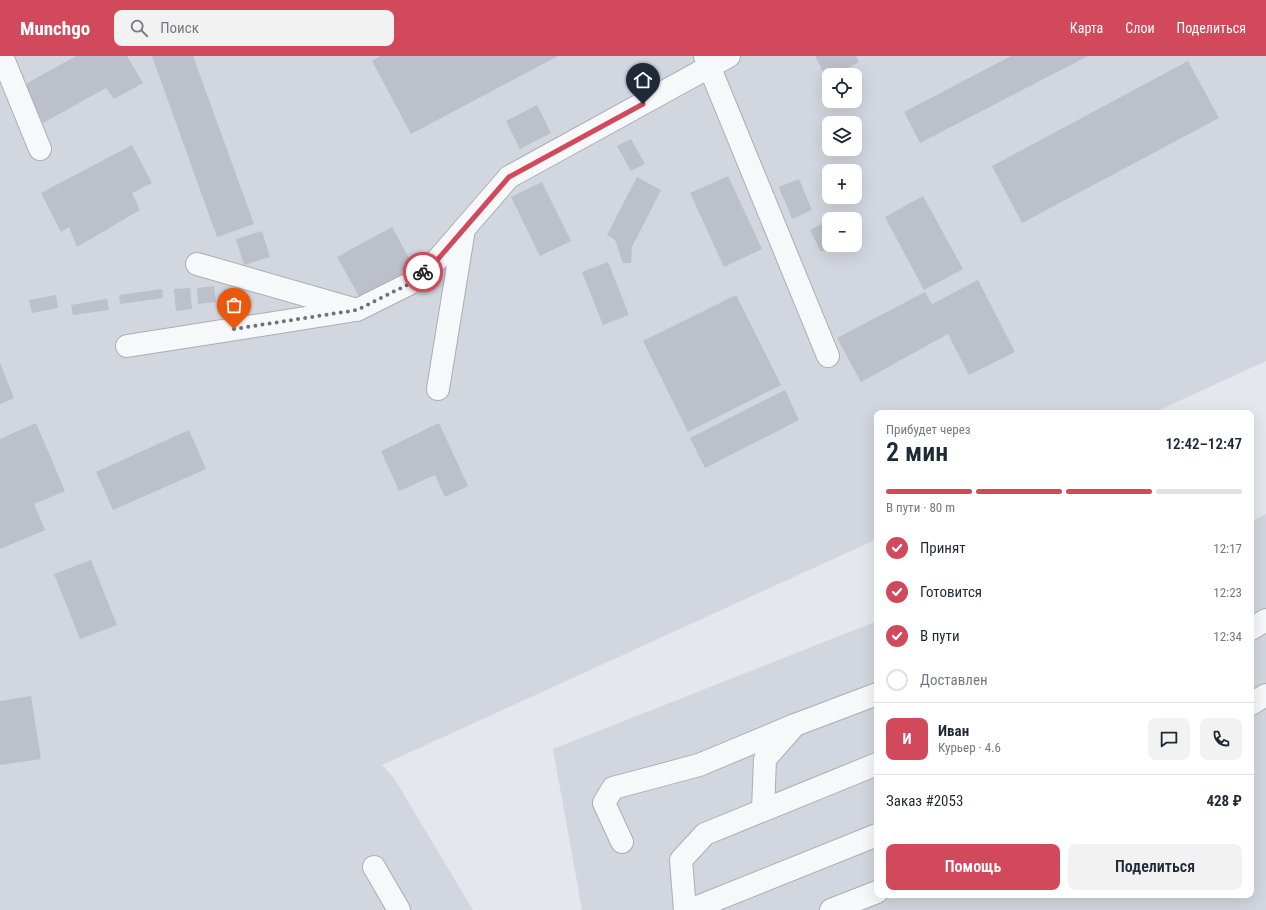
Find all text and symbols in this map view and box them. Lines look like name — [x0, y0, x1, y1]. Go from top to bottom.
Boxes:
search box — [114, 10, 394, 46]
text: Munchgo — [20, 17, 90, 40]
icon: search — [128, 17, 150, 39]
text: Поиск — [160, 19, 199, 37]
text: Карта — [1070, 20, 1103, 36]
text: Слои — [1125, 20, 1155, 36]
text: Поделиться — [1177, 20, 1246, 36]
pin — [626, 63, 660, 104]
map controls — [822, 68, 862, 252]
button: locate — [822, 68, 862, 108]
icon: home — [632, 69, 654, 91]
button: layers — [822, 116, 862, 156]
button: + — [822, 164, 862, 204]
button: − — [822, 212, 862, 252]
courier — [403, 252, 443, 292]
icon: bike — [412, 261, 434, 283]
pin — [217, 288, 251, 329]
icon: bag — [223, 294, 245, 316]
text: Прибудет через — [886, 422, 971, 437]
text: 12:42–12:47 — [1165, 435, 1242, 453]
text: 2 мин — [886, 437, 948, 467]
text: В пути · 80 m — [886, 500, 955, 515]
icon: check — [886, 537, 908, 559]
text: Принят — [920, 539, 966, 557]
text: 12:17 — [1213, 541, 1242, 556]
icon: check — [886, 581, 908, 603]
text: Готовится — [920, 583, 982, 601]
text: 12:23 — [1213, 585, 1242, 600]
icon: check — [886, 625, 908, 647]
text: В пути — [920, 627, 960, 645]
text: 12:34 — [1213, 629, 1242, 644]
text: Доставлен — [920, 671, 988, 689]
button: chat — [1148, 718, 1190, 760]
button: phone — [1200, 718, 1242, 760]
text: Иван — [938, 722, 969, 740]
text: И — [902, 730, 912, 748]
text: Курьер · 4.6 — [938, 740, 1001, 755]
text: Заказ #2053 — [886, 792, 963, 810]
text: 428 ₽ — [1206, 792, 1242, 810]
button: Помощь — [886, 844, 1060, 890]
button: Поделиться — [1068, 844, 1242, 890]

